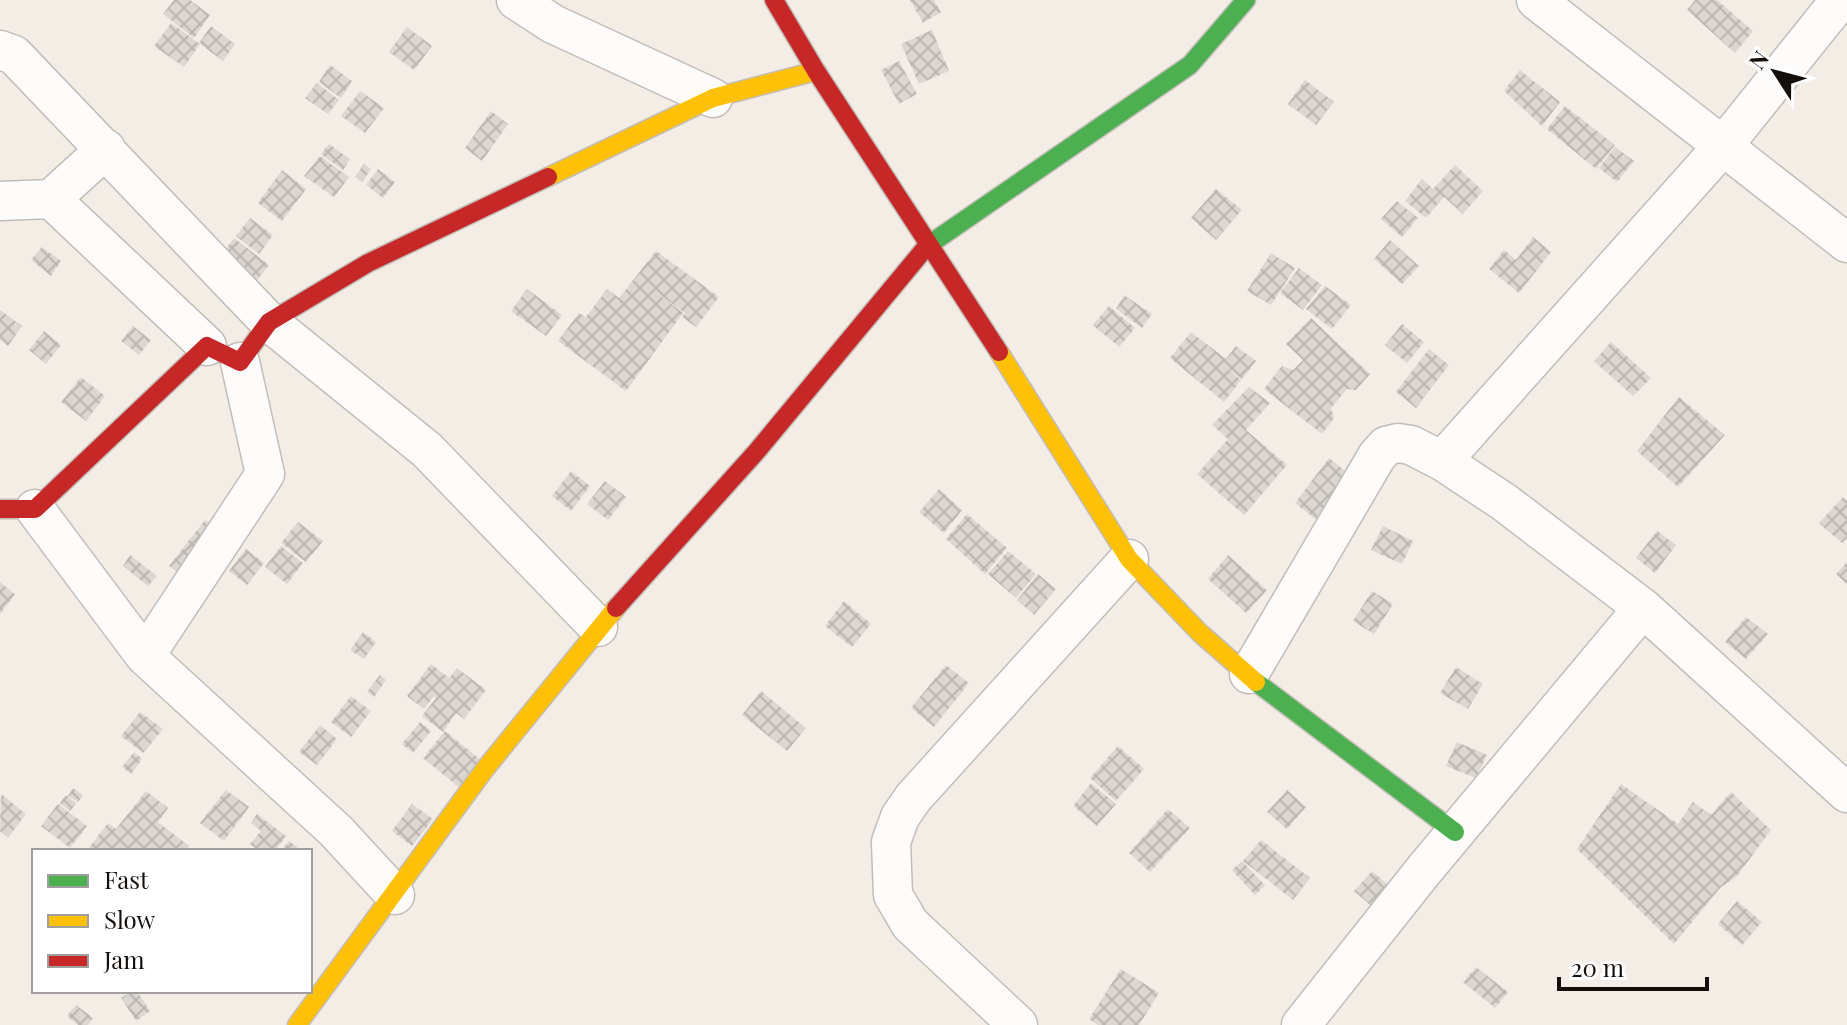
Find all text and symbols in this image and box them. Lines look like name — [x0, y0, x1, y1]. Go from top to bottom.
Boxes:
north arrow — [1735, 32, 1815, 112]
text: N — [1741, 44, 1775, 75]
legend — [32, 849, 312, 993]
text: Fast — [104, 863, 149, 895]
text: Slow — [104, 903, 156, 935]
scale bar — [1559, 941, 1707, 991]
text: Jam — [103, 943, 145, 975]
text: 20 m — [1571, 951, 1624, 983]

